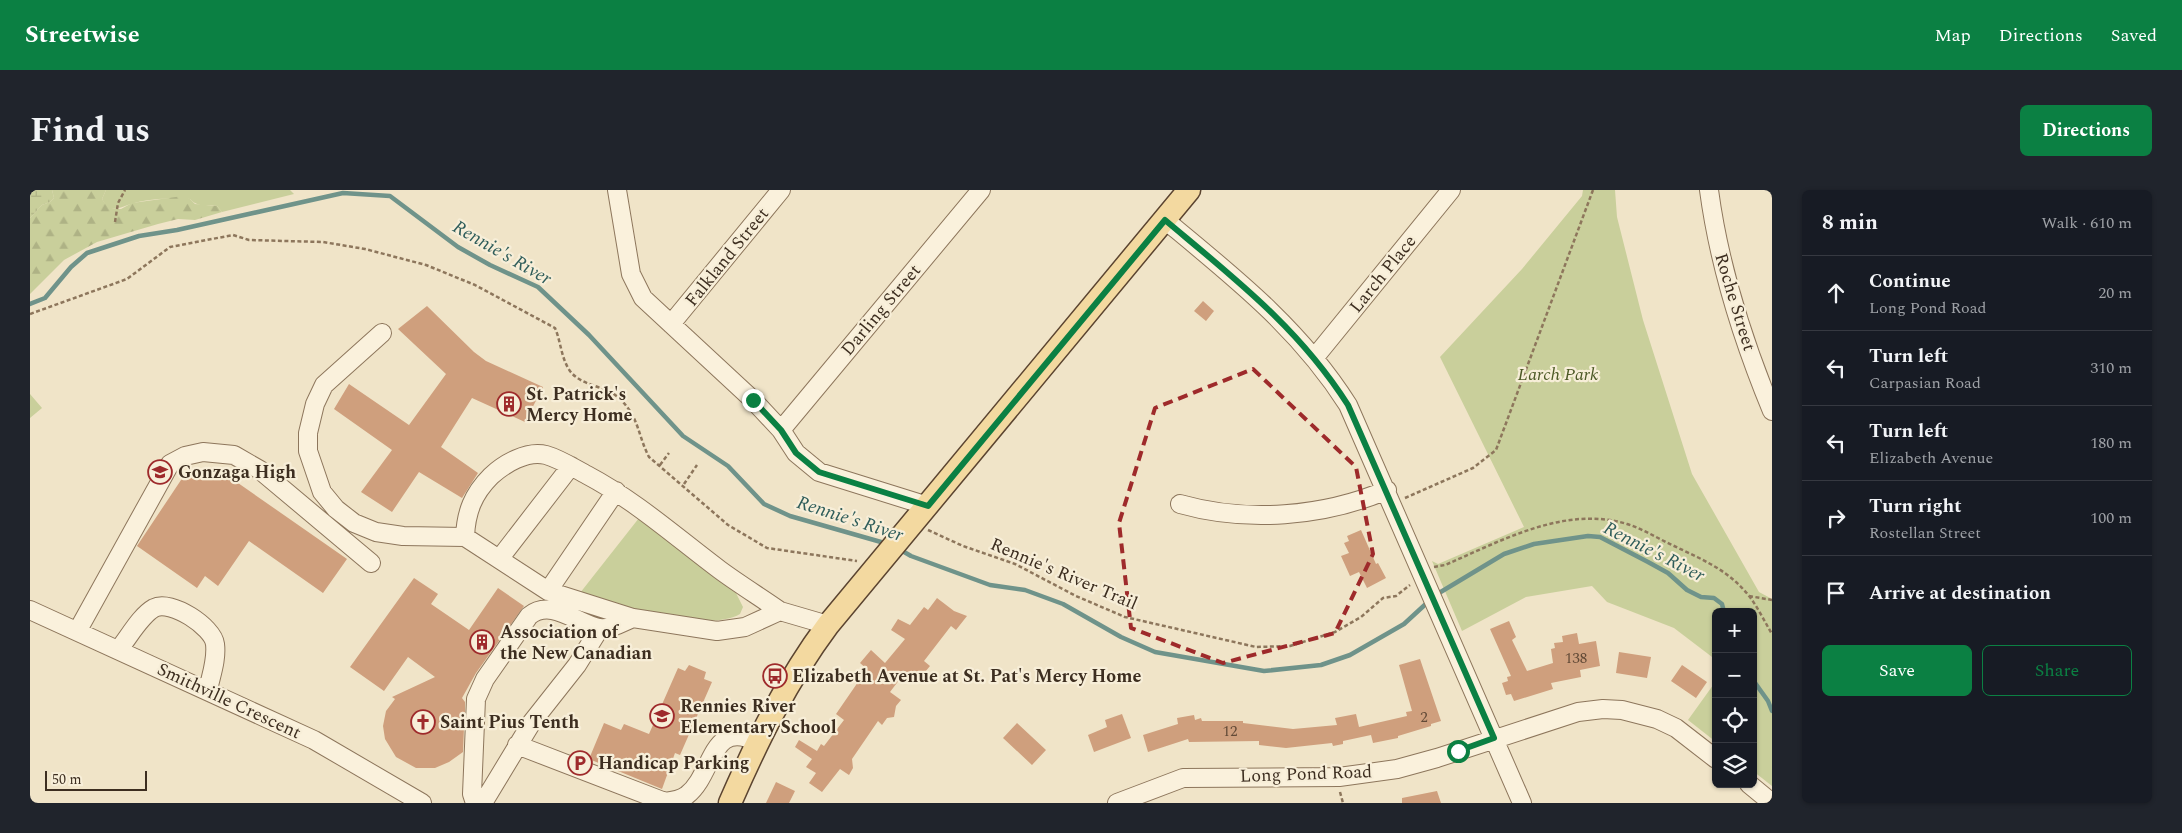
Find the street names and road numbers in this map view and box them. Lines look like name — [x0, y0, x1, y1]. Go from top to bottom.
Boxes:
street label: Falkland Street — [678, 202, 776, 312]
street label: Larch Place — [1343, 229, 1423, 319]
street label: Roche Street — [1707, 250, 1763, 354]
street label: Darling Street — [834, 258, 928, 362]
street label: Rennie's River Trail — [986, 531, 1142, 617]
street label: Smithville Crescent — [153, 656, 305, 746]
street label: Long Pond Road — [1239, 758, 1373, 790]

